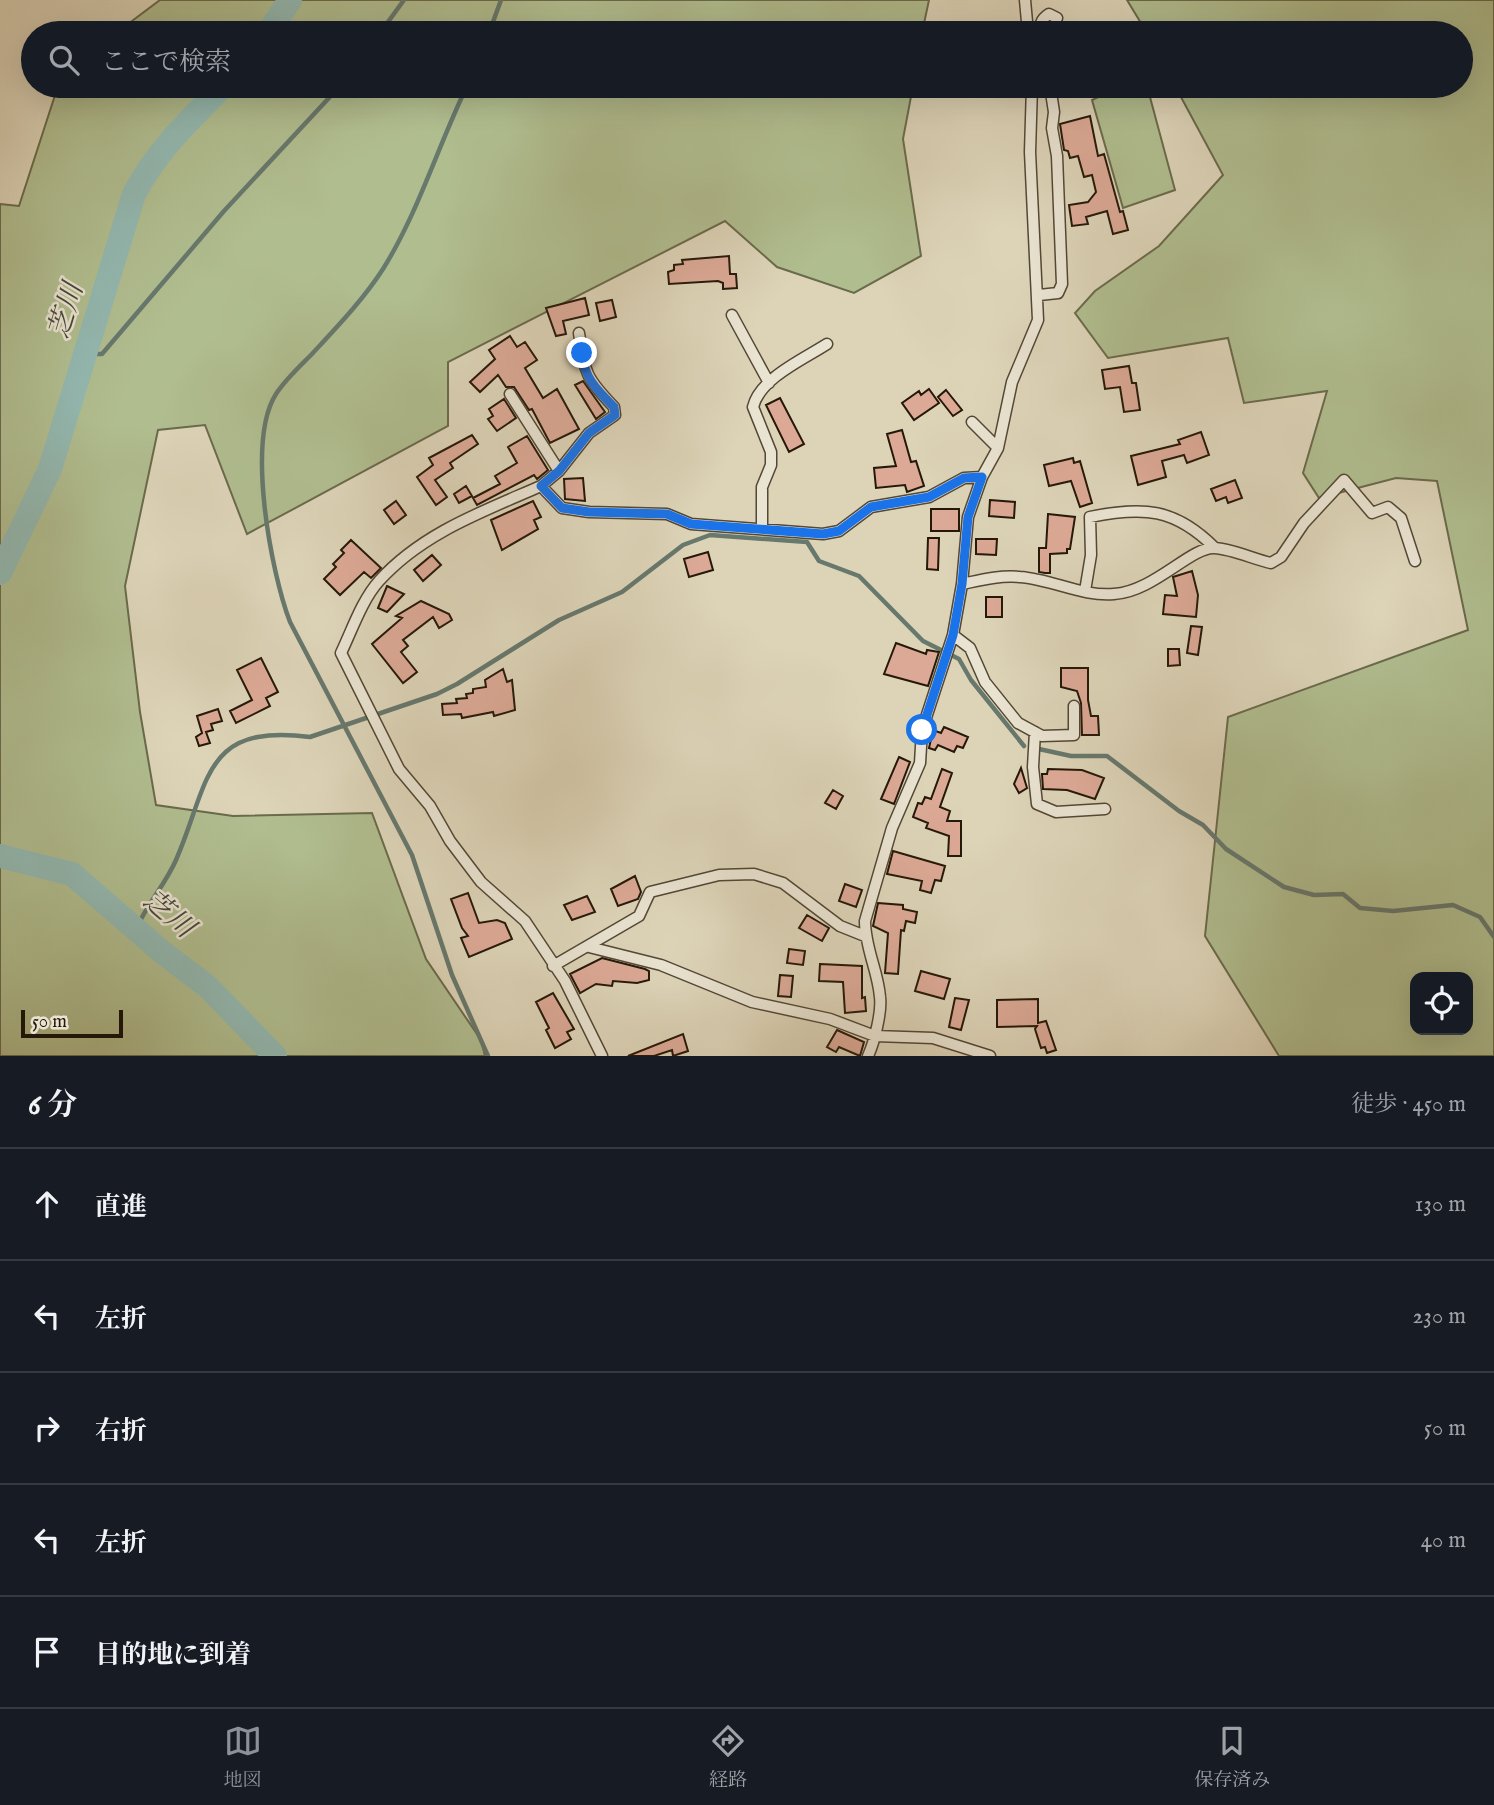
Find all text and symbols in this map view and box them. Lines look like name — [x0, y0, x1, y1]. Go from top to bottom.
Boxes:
search box — [21, 21, 1473, 98]
icon: search — [45, 41, 83, 79]
text: ここで検索 — [101, 46, 231, 79]
water label: 芝川 — [42, 276, 93, 343]
route end — [566, 337, 597, 368]
route start — [906, 714, 937, 745]
water label: 芝川 — [135, 884, 203, 948]
map controls — [1410, 972, 1473, 1035]
button: locate — [1410, 972, 1473, 1035]
scale bar — [21, 1007, 122, 1039]
text: 50 m — [32, 1010, 67, 1034]
text: 6 分 — [28, 1087, 77, 1125]
text: 徒歩 · 450 m — [1351, 1090, 1466, 1119]
icon: ahead — [28, 1185, 66, 1223]
text: 130 m — [1415, 1190, 1466, 1219]
text: 直進 — [95, 1191, 147, 1224]
icon: left — [28, 1297, 66, 1335]
text: 230 m — [1413, 1302, 1466, 1331]
text: 左折 — [95, 1303, 147, 1336]
icon: right — [28, 1409, 66, 1447]
text: 50 m — [1424, 1414, 1466, 1443]
text: 右折 — [95, 1415, 147, 1448]
icon: left — [28, 1521, 66, 1559]
text: 40 m — [1421, 1526, 1466, 1555]
text: 左折 — [95, 1527, 147, 1560]
icon: arrive — [28, 1633, 66, 1671]
text: 目的地に到着 — [95, 1639, 251, 1672]
tab: 地図 — [224, 1722, 262, 1793]
tab: 経路 — [709, 1722, 747, 1793]
tab: 保存済み — [1194, 1722, 1270, 1793]

